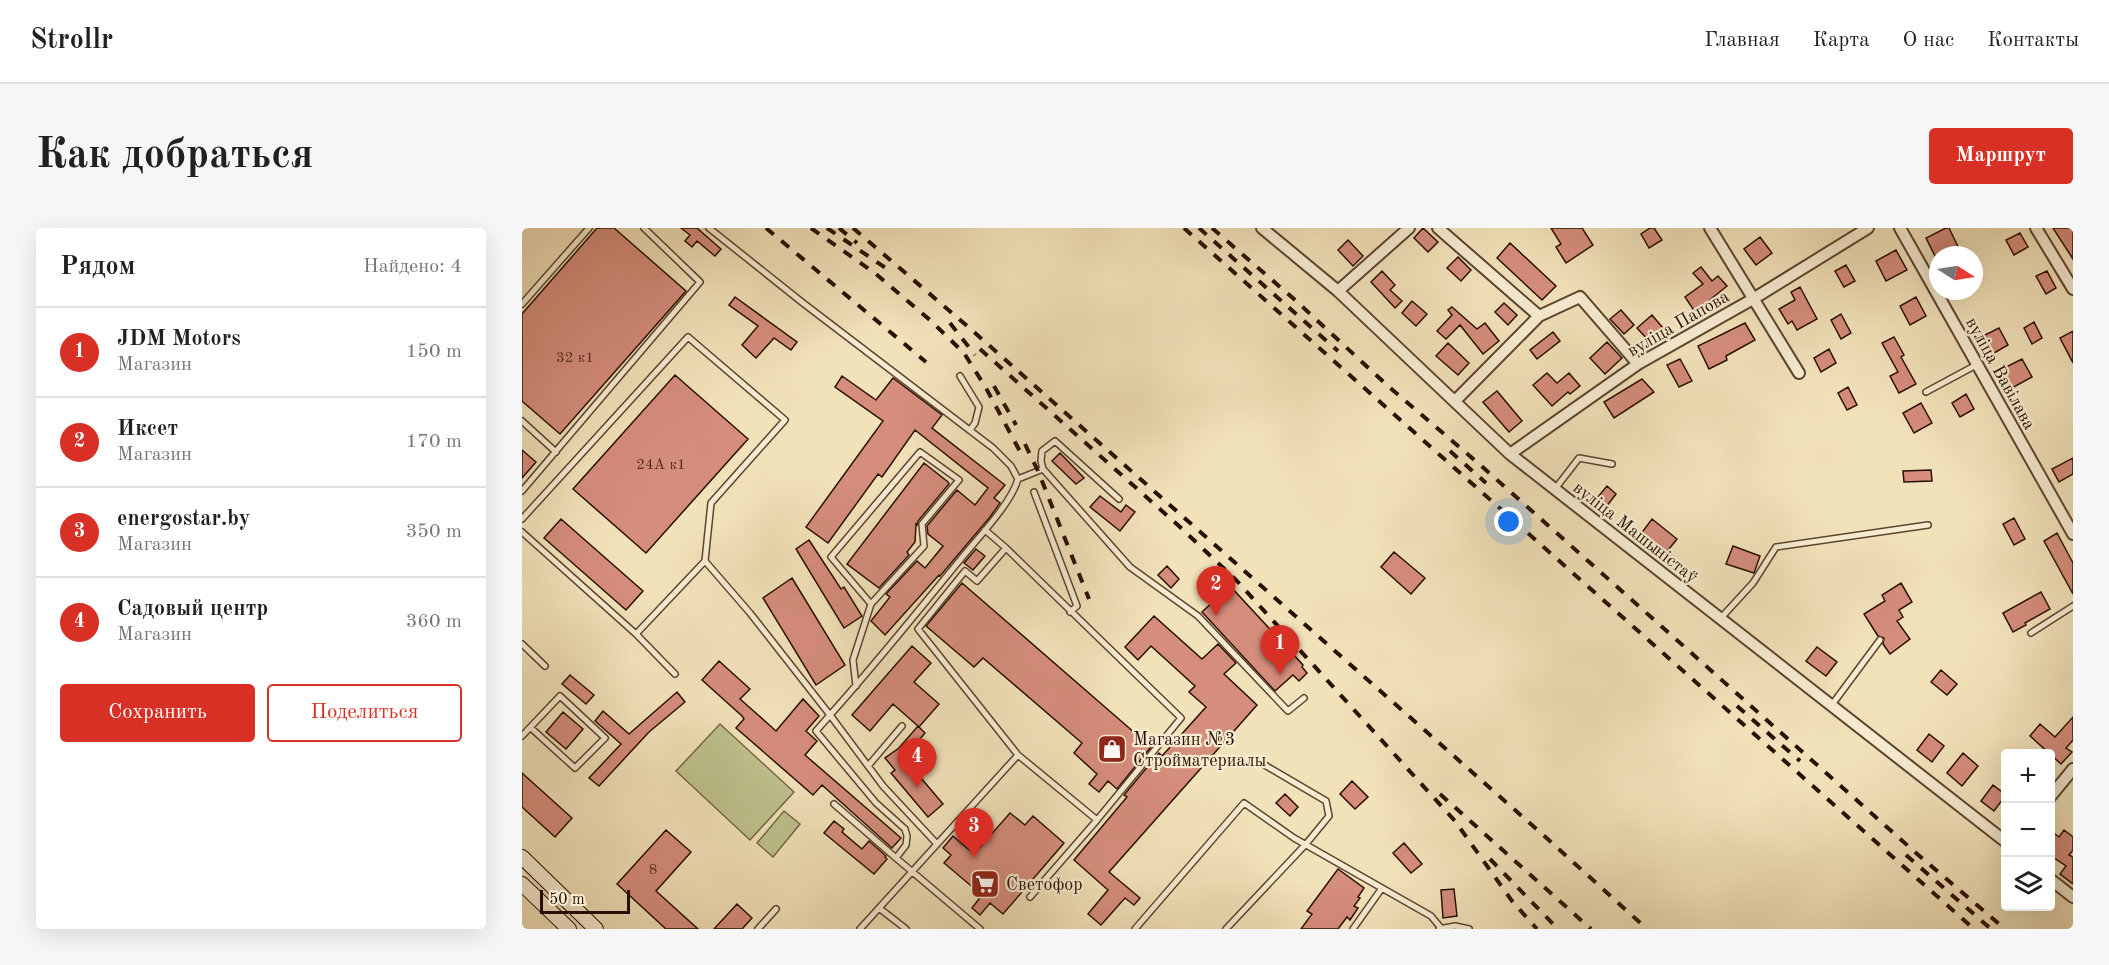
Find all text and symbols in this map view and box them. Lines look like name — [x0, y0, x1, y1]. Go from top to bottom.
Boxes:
text: Strollr — [30, 27, 113, 55]
text: Главная — [1704, 30, 1780, 51]
text: Карта — [1813, 30, 1870, 51]
text: О нас — [1903, 30, 1954, 51]
text: Контакты — [1987, 30, 2079, 51]
button: Маршрут — [1929, 128, 2073, 184]
text: Как добраться — [36, 135, 313, 177]
north arrow — [1929, 246, 1983, 300]
text: Рядом — [60, 254, 135, 280]
text: Найдено: 4 — [363, 257, 462, 277]
street label: вуліца Папова — [1625, 287, 1733, 360]
street label: вуліца Вавілава — [1962, 314, 2038, 433]
text: JDM Motors — [117, 328, 241, 350]
text: 1 — [74, 342, 85, 362]
text: 150 m — [406, 342, 462, 362]
house number: 32 к1 — [556, 351, 594, 366]
text: Магазин — [117, 355, 192, 375]
text: Иксет — [117, 418, 178, 440]
text: 2 — [74, 432, 85, 452]
text: 170 m — [406, 432, 462, 452]
text: Магазин — [117, 445, 192, 465]
house number: 24А к1 — [636, 458, 686, 473]
street label: вуліца Машыністаў — [1570, 479, 1702, 587]
your location — [1494, 507, 1523, 536]
text: energostar.by — [117, 508, 250, 530]
text: 3 — [74, 522, 85, 542]
text: 350 m — [406, 522, 462, 542]
text: Магазин — [117, 535, 192, 555]
pin: 2 — [1196, 566, 1236, 616]
text: Садовый центр — [117, 598, 268, 620]
text: 4 — [74, 612, 85, 632]
text: 360 m — [406, 612, 462, 632]
text: Магазин — [117, 625, 192, 645]
pin: 1 — [1260, 626, 1299, 675]
button: Сохранить — [60, 684, 255, 742]
button: Поделиться — [267, 684, 462, 742]
place label: Магазин №3 Стройматериалы — [1133, 731, 1266, 770]
shop icon: Магазин №3 Стройматериалы — [1096, 733, 1128, 765]
pin: 4 — [898, 738, 936, 788]
map controls — [2001, 749, 2055, 911]
button: + — [2001, 749, 2055, 803]
button: − — [2001, 803, 2055, 857]
pin: 3 — [954, 808, 994, 858]
button: layers — [2001, 857, 2055, 911]
house number: 8 — [649, 863, 657, 878]
supermarket icon: Светофор — [969, 868, 1001, 900]
place label: Светофор — [1006, 876, 1083, 895]
scale bar — [540, 887, 630, 914]
text: 50 m — [549, 892, 585, 908]

